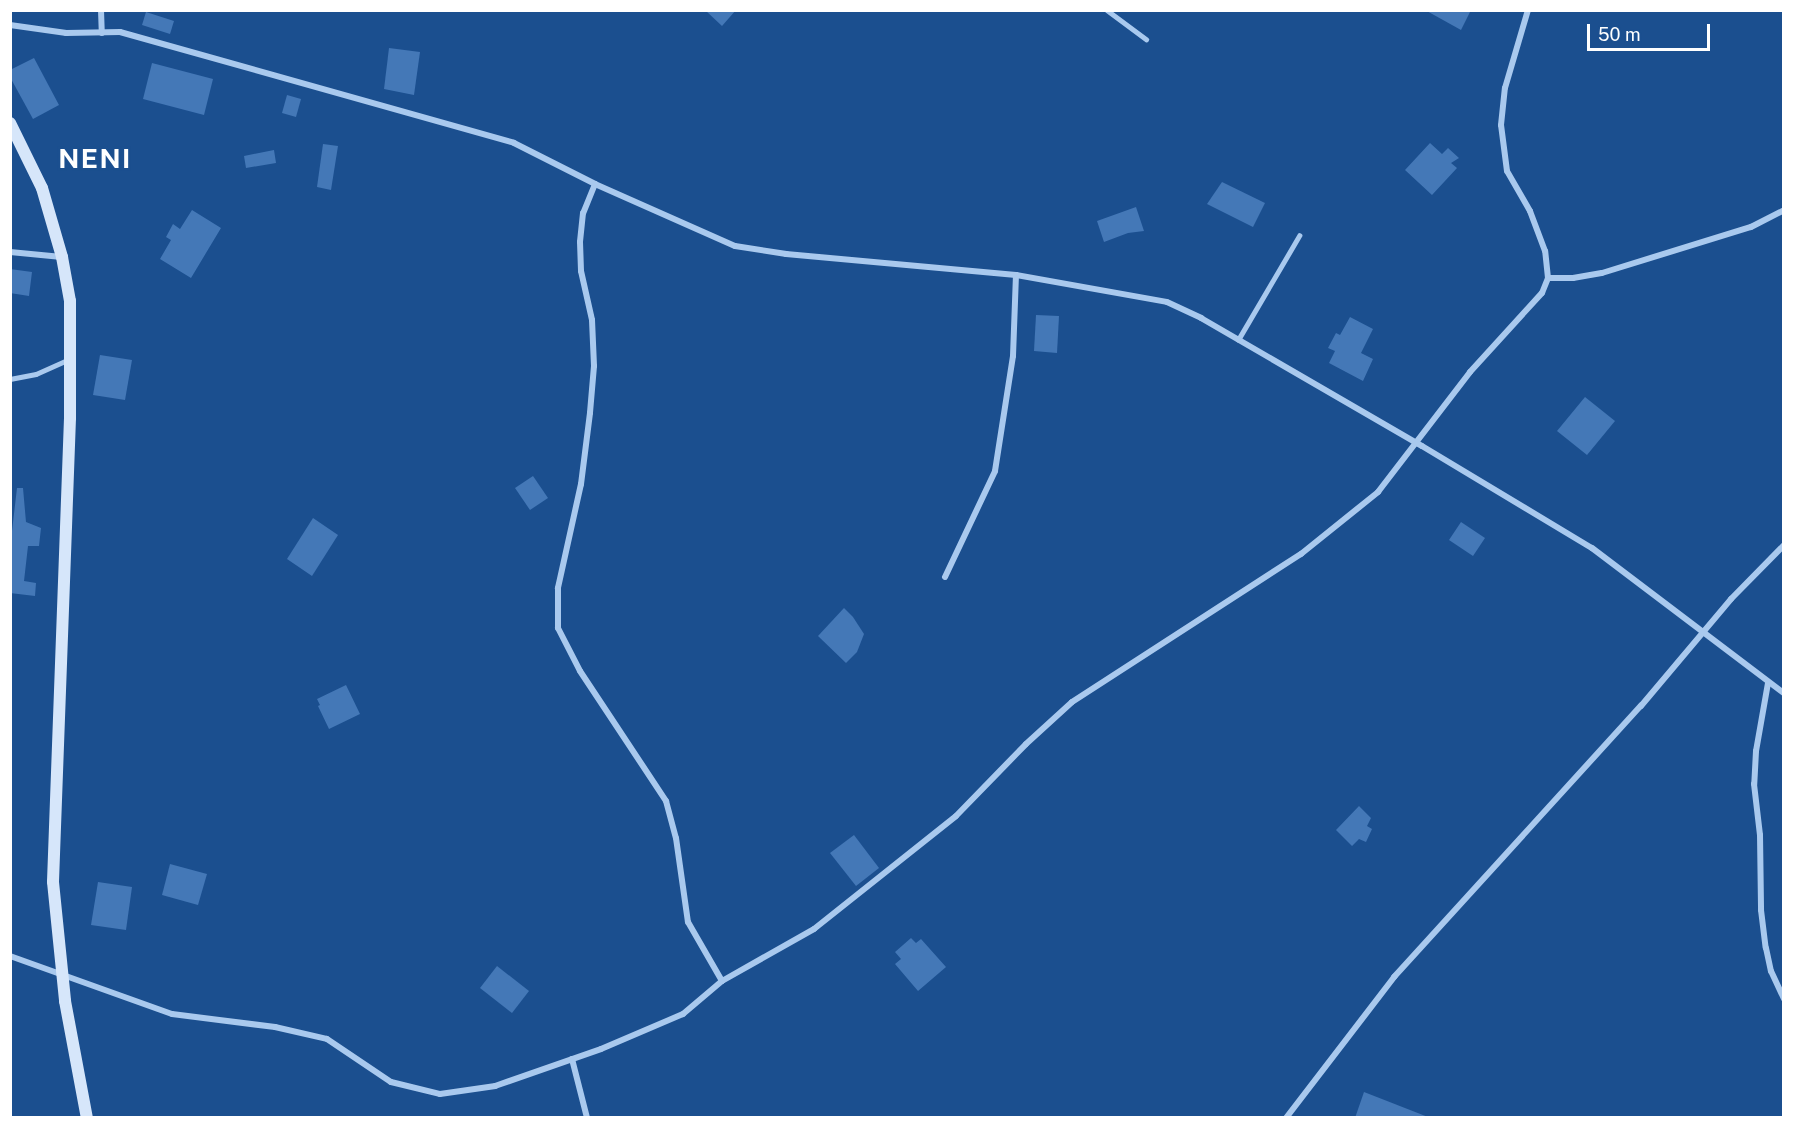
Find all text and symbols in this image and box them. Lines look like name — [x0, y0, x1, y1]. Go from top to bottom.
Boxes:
scale bar — [1590, 12, 1713, 50]
text: 50 m — [1598, 24, 1641, 45]
district label: NENI — [58, 143, 132, 175]

